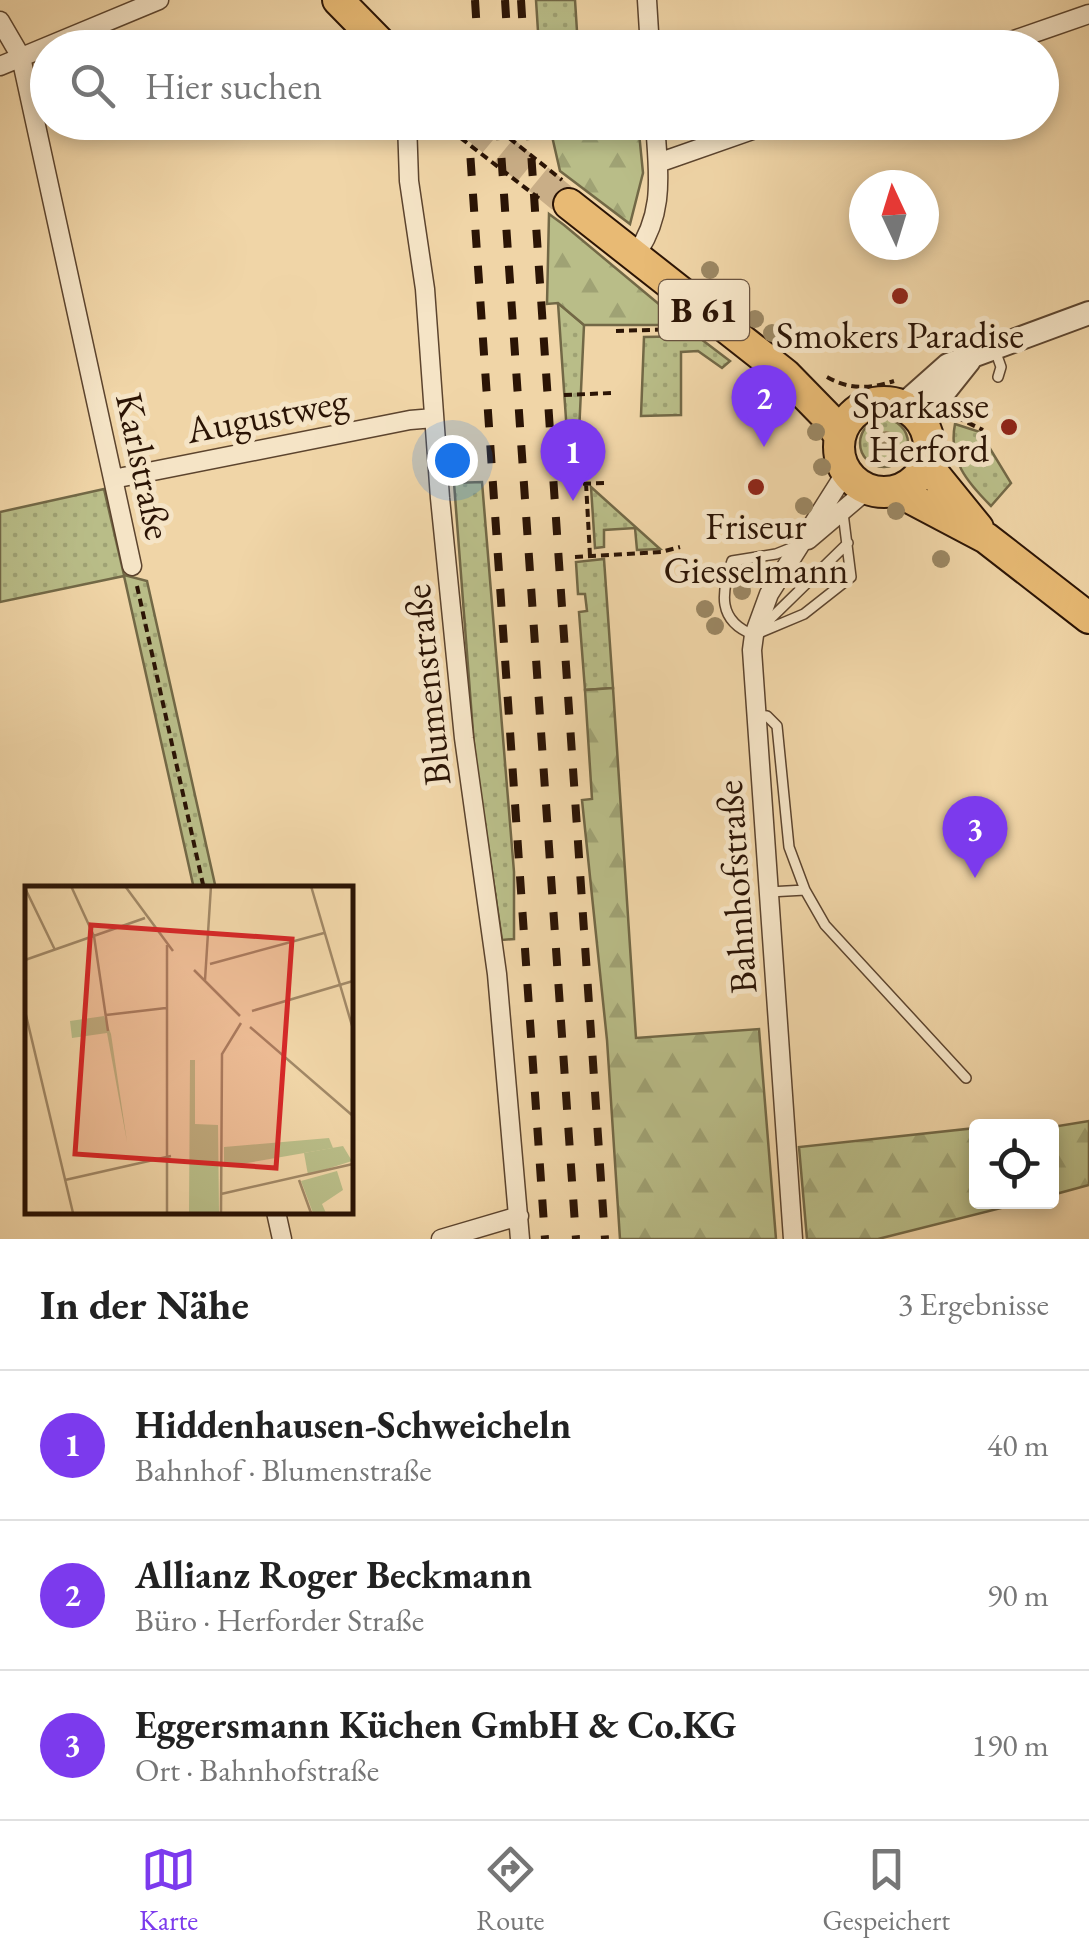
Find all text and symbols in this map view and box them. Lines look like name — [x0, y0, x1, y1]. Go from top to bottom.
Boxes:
search box — [30, 30, 1059, 140]
icon: search — [65, 58, 120, 113]
text: Hier suchen — [145, 61, 322, 110]
north arrow — [849, 170, 939, 260]
road number: B 61 — [659, 280, 749, 340]
marker: Smokers Paradise — [889, 285, 911, 307]
place label: Smokers Paradise — [776, 310, 1024, 359]
pin: 2 — [732, 364, 796, 447]
street label: Augustweg — [181, 375, 352, 454]
place label: Sparkasse Herford — [852, 380, 990, 473]
street label: Karlstraße — [105, 388, 184, 544]
marker: Sparkasse Herford — [998, 416, 1020, 438]
pin: 1 — [540, 418, 606, 501]
your location — [427, 435, 478, 486]
marker: Friseur Giesselmann — [745, 476, 767, 498]
place label: Friseur Giesselmann — [663, 501, 849, 594]
street label: Blumenstraße — [392, 582, 461, 788]
street label: Bahnhofstraße — [704, 779, 767, 995]
pin: 3 — [942, 796, 1008, 878]
inset map — [25, 886, 352, 1214]
map controls — [969, 1119, 1059, 1209]
button: locate — [969, 1119, 1059, 1209]
text: In der Nähe — [40, 1277, 249, 1332]
text: 3 Ergebnisse — [898, 1283, 1049, 1325]
text: Hiddenhausen-Schweicheln — [135, 1400, 571, 1449]
text: 1 — [64, 1424, 81, 1466]
text: 40 m — [987, 1424, 1049, 1466]
text: Bahnhof · Blumenstraße — [135, 1449, 432, 1491]
text: Allianz Roger Beckmann — [135, 1550, 532, 1599]
text: 2 — [64, 1574, 81, 1616]
text: 90 m — [987, 1574, 1049, 1616]
text: Büro · Herforder Straße — [135, 1599, 424, 1641]
text: Eggersmann Küchen GmbH & Co.KG — [135, 1700, 737, 1749]
text: 3 — [64, 1724, 81, 1766]
text: 190 m — [972, 1724, 1049, 1766]
text: Ort · Bahnhofstraße — [135, 1749, 379, 1791]
tab: Karte — [139, 1842, 198, 1938]
tab: Route — [476, 1842, 545, 1938]
tab: Gespeichert — [822, 1842, 950, 1938]

